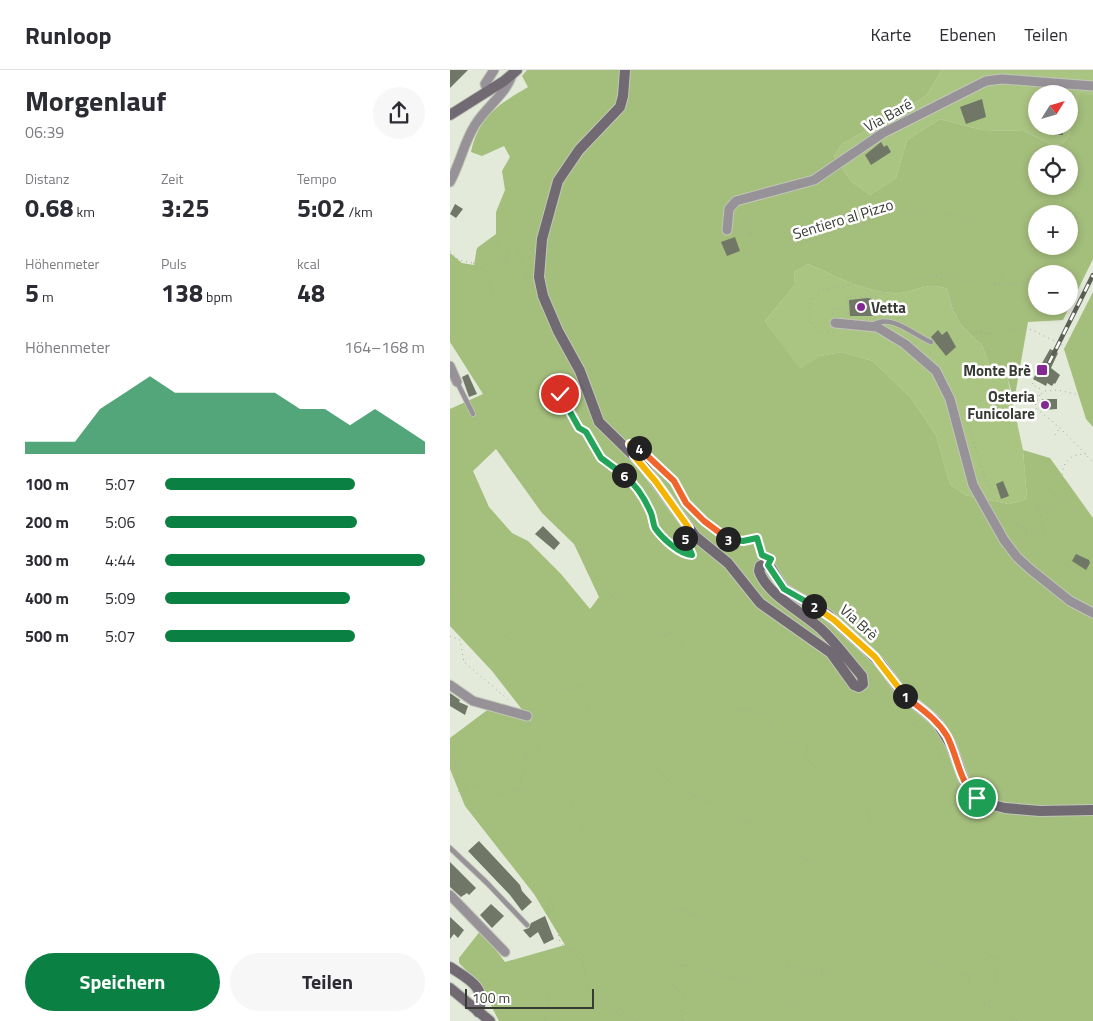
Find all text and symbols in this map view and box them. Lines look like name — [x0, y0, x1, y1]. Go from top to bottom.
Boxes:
text: Runloop — [25, 17, 112, 53]
text: Karte — [870, 21, 911, 48]
text: Ebenen — [939, 21, 996, 48]
text: Teilen — [1024, 21, 1068, 48]
text: Morgenlauf — [25, 79, 166, 122]
north arrow — [1028, 85, 1078, 135]
map controls — [1028, 85, 1078, 315]
button: share — [373, 87, 425, 139]
street label: Via Baré — [860, 92, 916, 138]
text: 06:39 — [25, 120, 64, 144]
button: locate — [1028, 145, 1078, 195]
text: Distanz — [25, 168, 69, 189]
text: Zeit — [161, 168, 183, 189]
text: Tempo — [297, 168, 337, 189]
text: 0.68 — [25, 189, 73, 227]
text: 3:25 — [161, 189, 209, 227]
text: 5:02 — [297, 189, 345, 227]
street label: Sentiero al Pizzo — [790, 193, 896, 245]
text: km — [73, 201, 95, 222]
text: /km — [345, 201, 373, 222]
button: + — [1028, 205, 1078, 255]
text: Höhenmeter — [25, 253, 99, 274]
text: Puls — [161, 253, 186, 274]
text: kcal — [297, 253, 320, 274]
button: − — [1028, 265, 1078, 315]
text: 5 — [25, 274, 39, 312]
text: 138 — [161, 274, 203, 312]
text: 48 — [297, 274, 325, 312]
text: m — [39, 286, 54, 307]
text: bpm — [203, 286, 233, 307]
place label: Vetta — [871, 296, 906, 319]
marker: Vetta — [855, 301, 867, 313]
text: Höhenmeter — [25, 335, 110, 359]
text: 164–168 m — [344, 335, 425, 359]
place label: Monte Brè — [963, 359, 1031, 382]
marker: Monte Brè — [1035, 363, 1049, 377]
pin — [539, 373, 581, 415]
icon: check — [546, 380, 574, 408]
place label: Osteria Funicolare — [967, 385, 1035, 425]
marker: Osteria Funicolare — [1039, 399, 1051, 411]
pin: 4 — [626, 436, 652, 460]
text: 4 — [636, 438, 643, 459]
pin: 6 — [612, 462, 636, 488]
text: 6 — [621, 465, 628, 486]
text: 100 m — [25, 472, 69, 496]
text: 5:07 — [105, 472, 135, 496]
text: 200 m — [25, 510, 69, 534]
text: 5:06 — [105, 510, 135, 534]
pin: 5 — [672, 526, 698, 550]
pin: 3 — [716, 526, 740, 552]
text: 5 — [682, 528, 689, 549]
text: 3 — [725, 529, 732, 550]
text: 300 m — [25, 548, 69, 572]
text: 4:44 — [105, 548, 135, 572]
text: 400 m — [25, 586, 69, 610]
text: 5:09 — [105, 586, 135, 610]
pin: 2 — [802, 594, 826, 618]
text: 2 — [811, 596, 818, 617]
street label: Via Brè — [835, 599, 883, 645]
text: 500 m — [25, 624, 69, 648]
text: 5:07 — [105, 624, 135, 648]
pin: 1 — [892, 684, 918, 708]
text: 1 — [902, 686, 909, 707]
pin — [956, 777, 998, 819]
icon: arrive — [963, 784, 991, 812]
button: Speichern — [25, 953, 220, 1011]
button: Teilen — [230, 953, 425, 1011]
scale bar — [465, 986, 594, 1009]
text: 100 m — [472, 987, 510, 1008]

